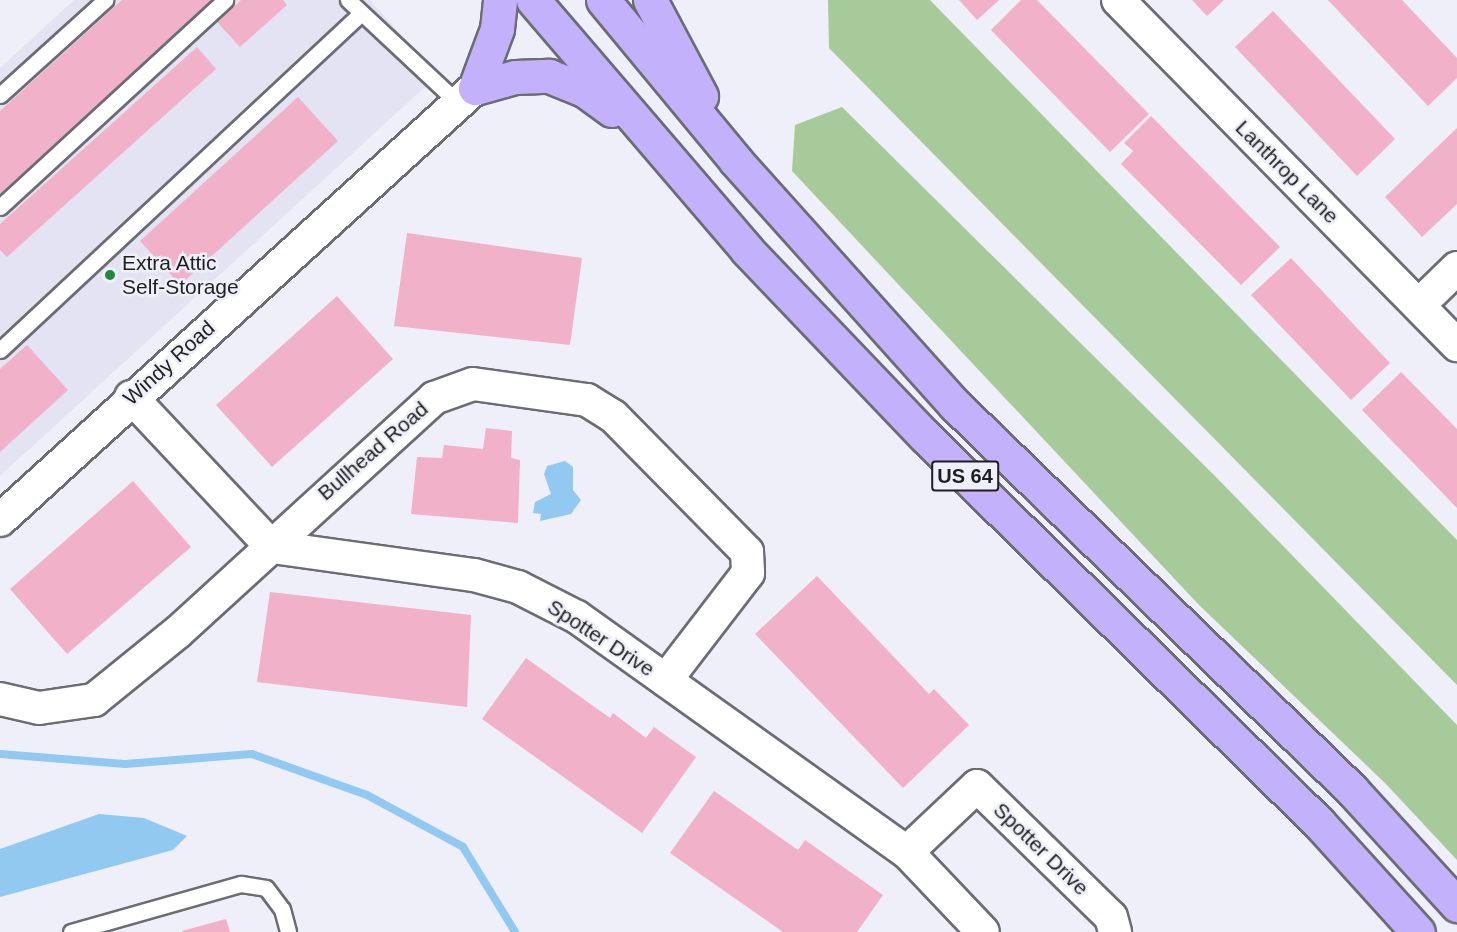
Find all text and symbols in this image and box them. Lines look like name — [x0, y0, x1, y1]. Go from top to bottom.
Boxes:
street label: Lanthrop Lane — [1230, 115, 1344, 229]
place label: Extra Attic Self-Storage — [122, 250, 239, 300]
marker: Extra Attic Self-Storage — [103, 268, 117, 282]
street label: Windy Road — [118, 315, 220, 411]
street label: Bullhead Road — [313, 396, 433, 506]
road number: US 64 — [930, 459, 1000, 493]
street label: Spotter Drive — [543, 594, 659, 682]
street label: Spotter Drive — [988, 797, 1094, 901]

